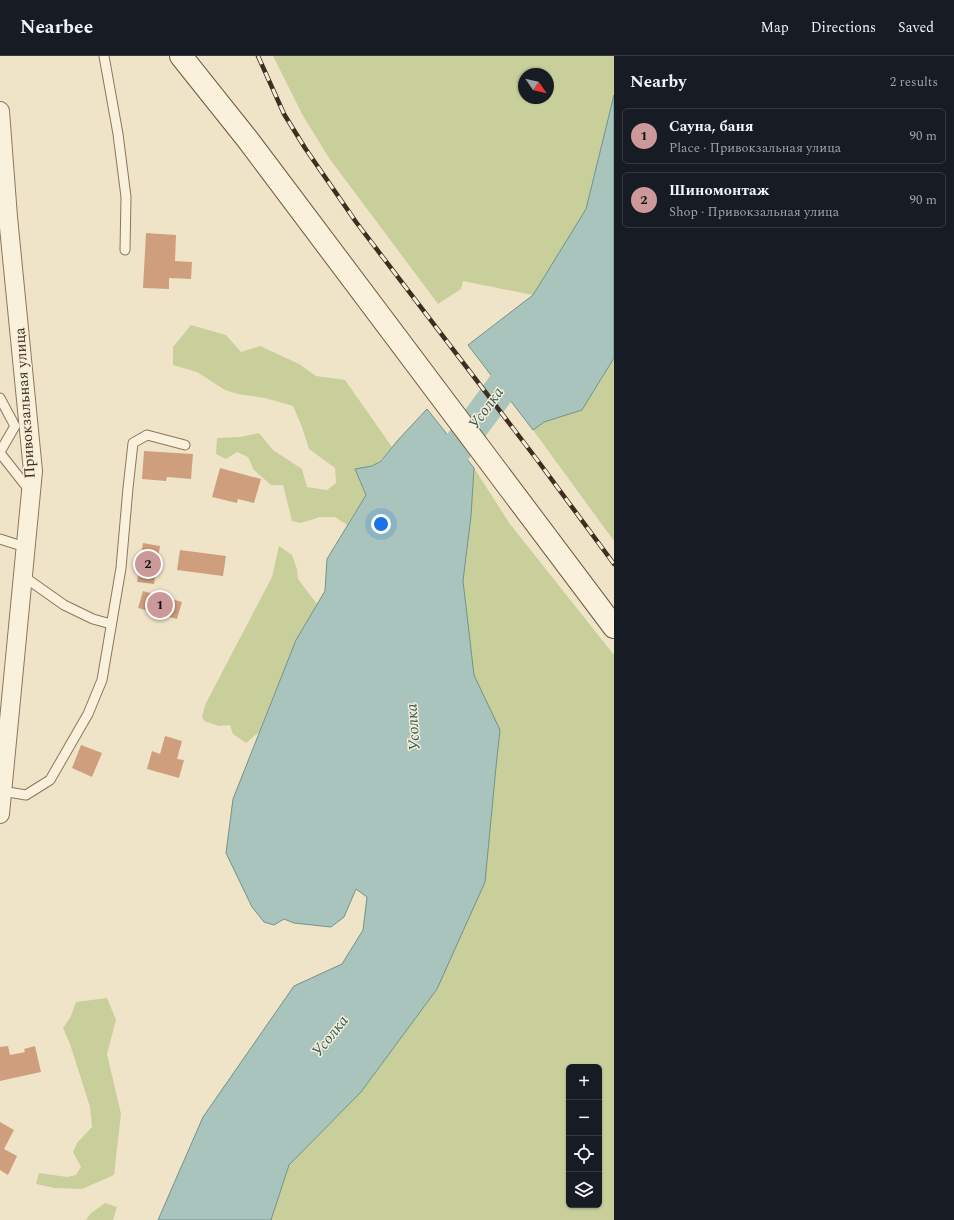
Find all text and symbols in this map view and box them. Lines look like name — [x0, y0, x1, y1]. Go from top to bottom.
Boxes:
text: Nearbee — [20, 13, 93, 42]
text: Map — [761, 17, 789, 38]
text: Directions — [811, 17, 876, 38]
text: Saved — [898, 17, 934, 38]
north arrow — [518, 68, 554, 104]
text: Nearby — [630, 69, 686, 95]
text: 2 results — [890, 72, 938, 92]
text: Сауна, баня — [669, 115, 754, 138]
text: 1 — [640, 126, 648, 146]
text: 90 m — [910, 126, 937, 146]
text: Place · Привокзальная улица — [669, 138, 841, 158]
text: Шиномонтаж — [669, 179, 769, 202]
text: 2 — [640, 190, 648, 210]
text: 90 m — [910, 190, 937, 210]
text: Shop · Привокзальная улица — [669, 202, 839, 222]
street label: Привокзальная улица — [8, 326, 42, 479]
water label: Усолка — [462, 382, 510, 434]
your location — [371, 514, 391, 534]
pin: 2 — [135, 549, 161, 579]
pin: 1 — [147, 590, 173, 620]
water label: Усолка — [399, 703, 427, 751]
water label: Усолка — [306, 1010, 354, 1062]
map controls — [566, 1064, 602, 1208]
button: + — [566, 1064, 602, 1100]
button: − — [566, 1100, 602, 1136]
button: locate — [566, 1136, 602, 1172]
button: layers — [566, 1172, 602, 1208]

